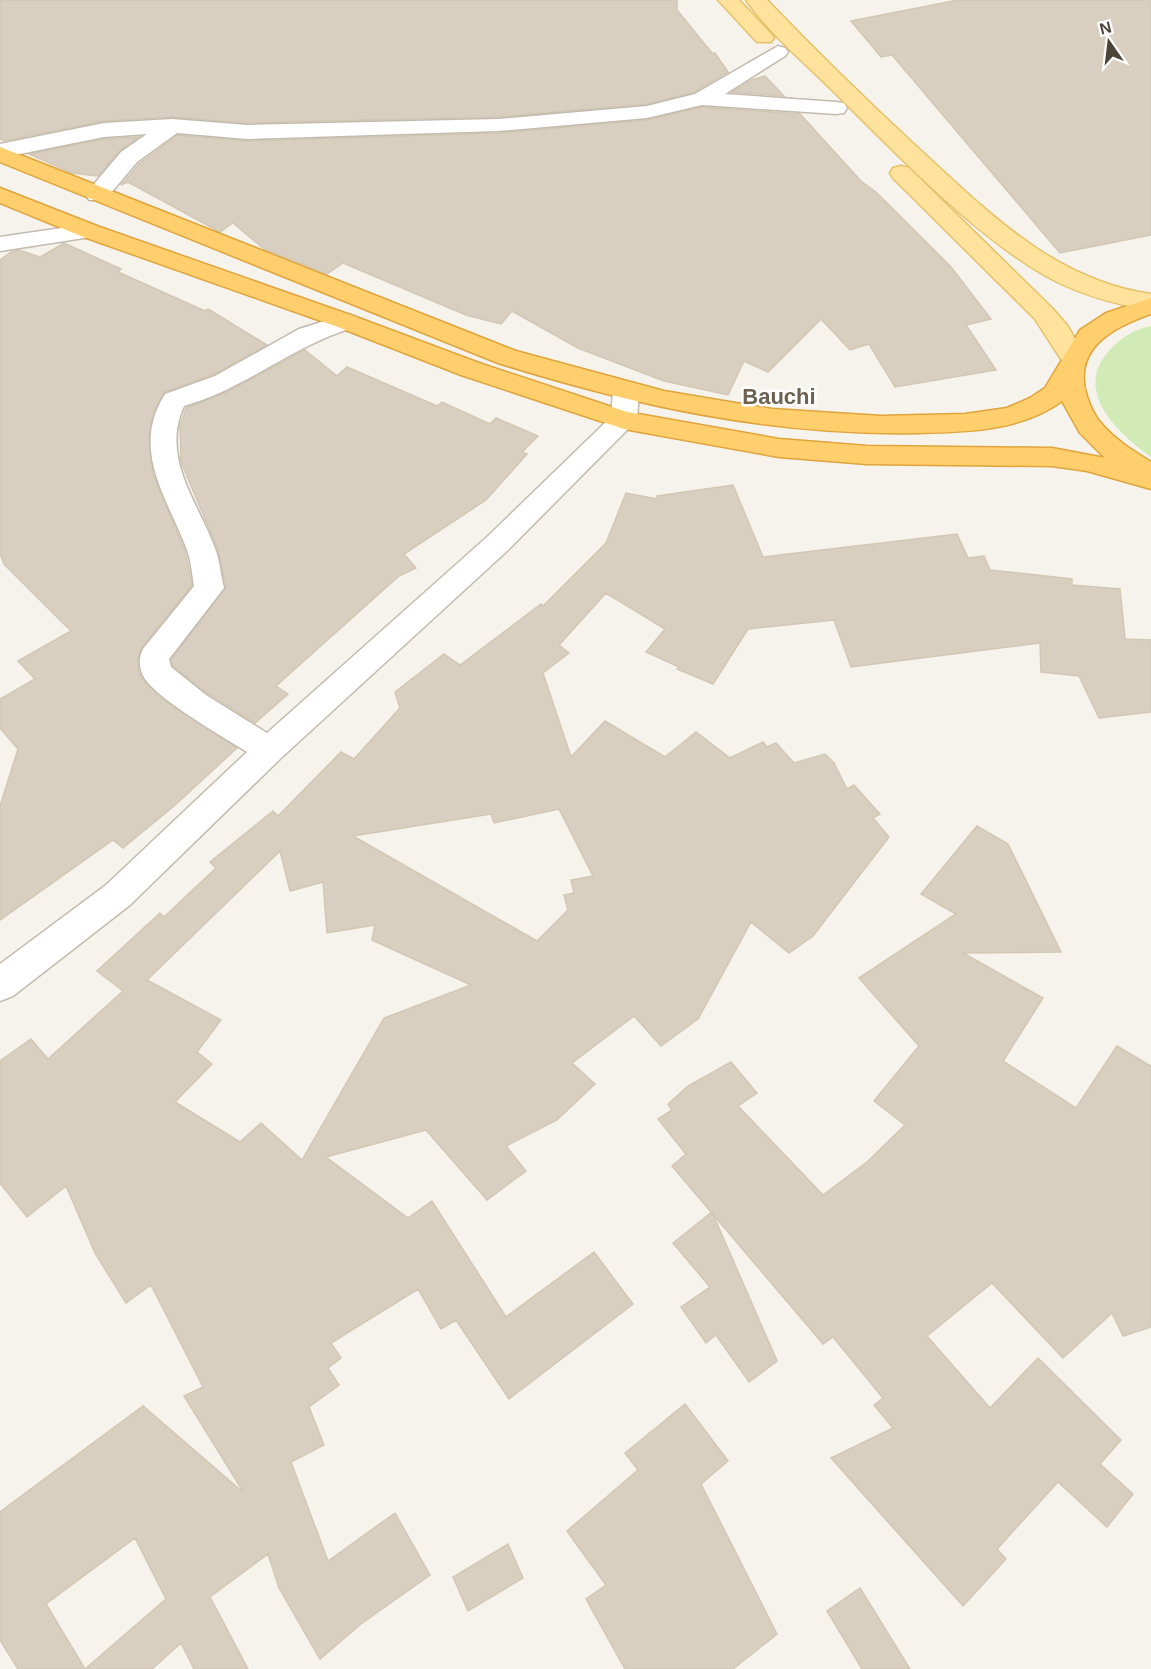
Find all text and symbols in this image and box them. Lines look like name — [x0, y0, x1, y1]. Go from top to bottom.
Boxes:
north arrow — [1079, 12, 1139, 72]
text: N — [1098, 18, 1113, 38]
district label: Bauchi — [742, 384, 816, 409]

